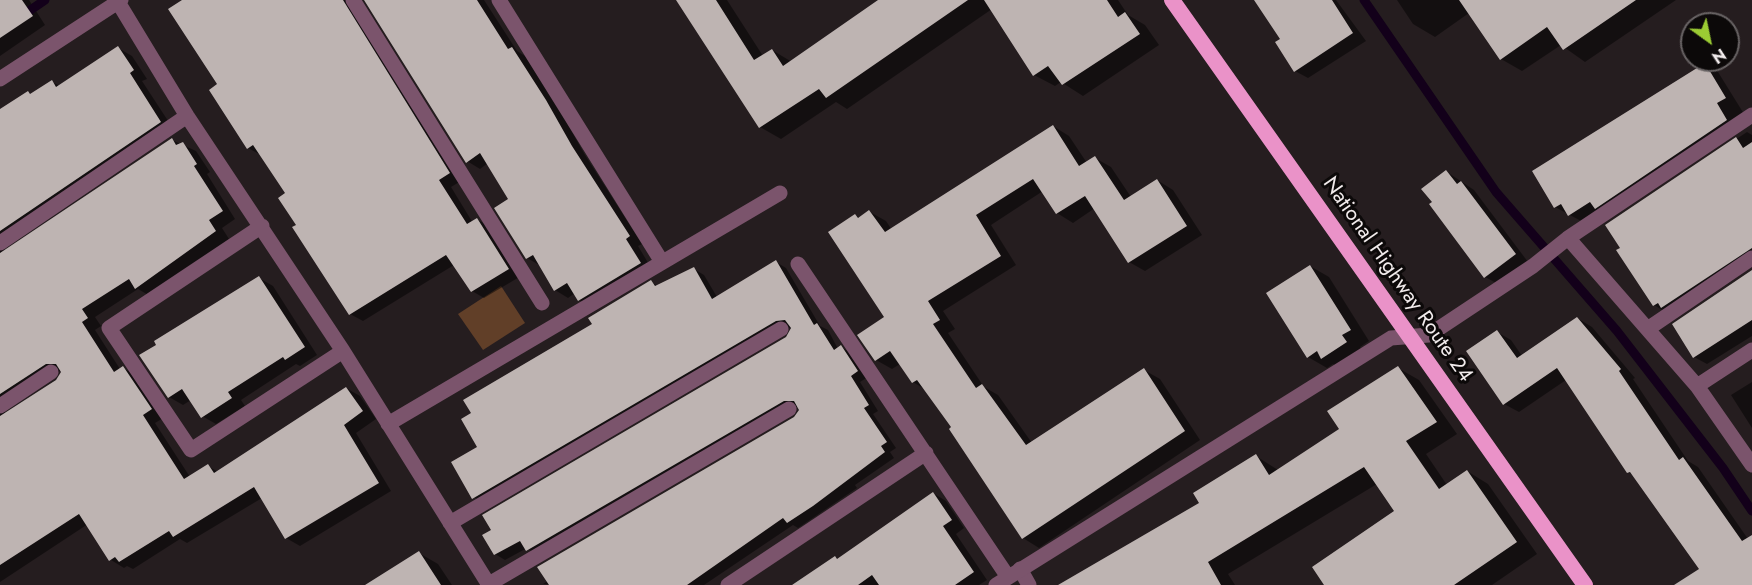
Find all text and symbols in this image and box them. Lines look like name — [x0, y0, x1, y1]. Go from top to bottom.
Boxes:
north arrow — [1680, 12, 1740, 72]
text: N — [1707, 43, 1731, 69]
street label: National Highway Route 24 — [1317, 173, 1477, 387]

